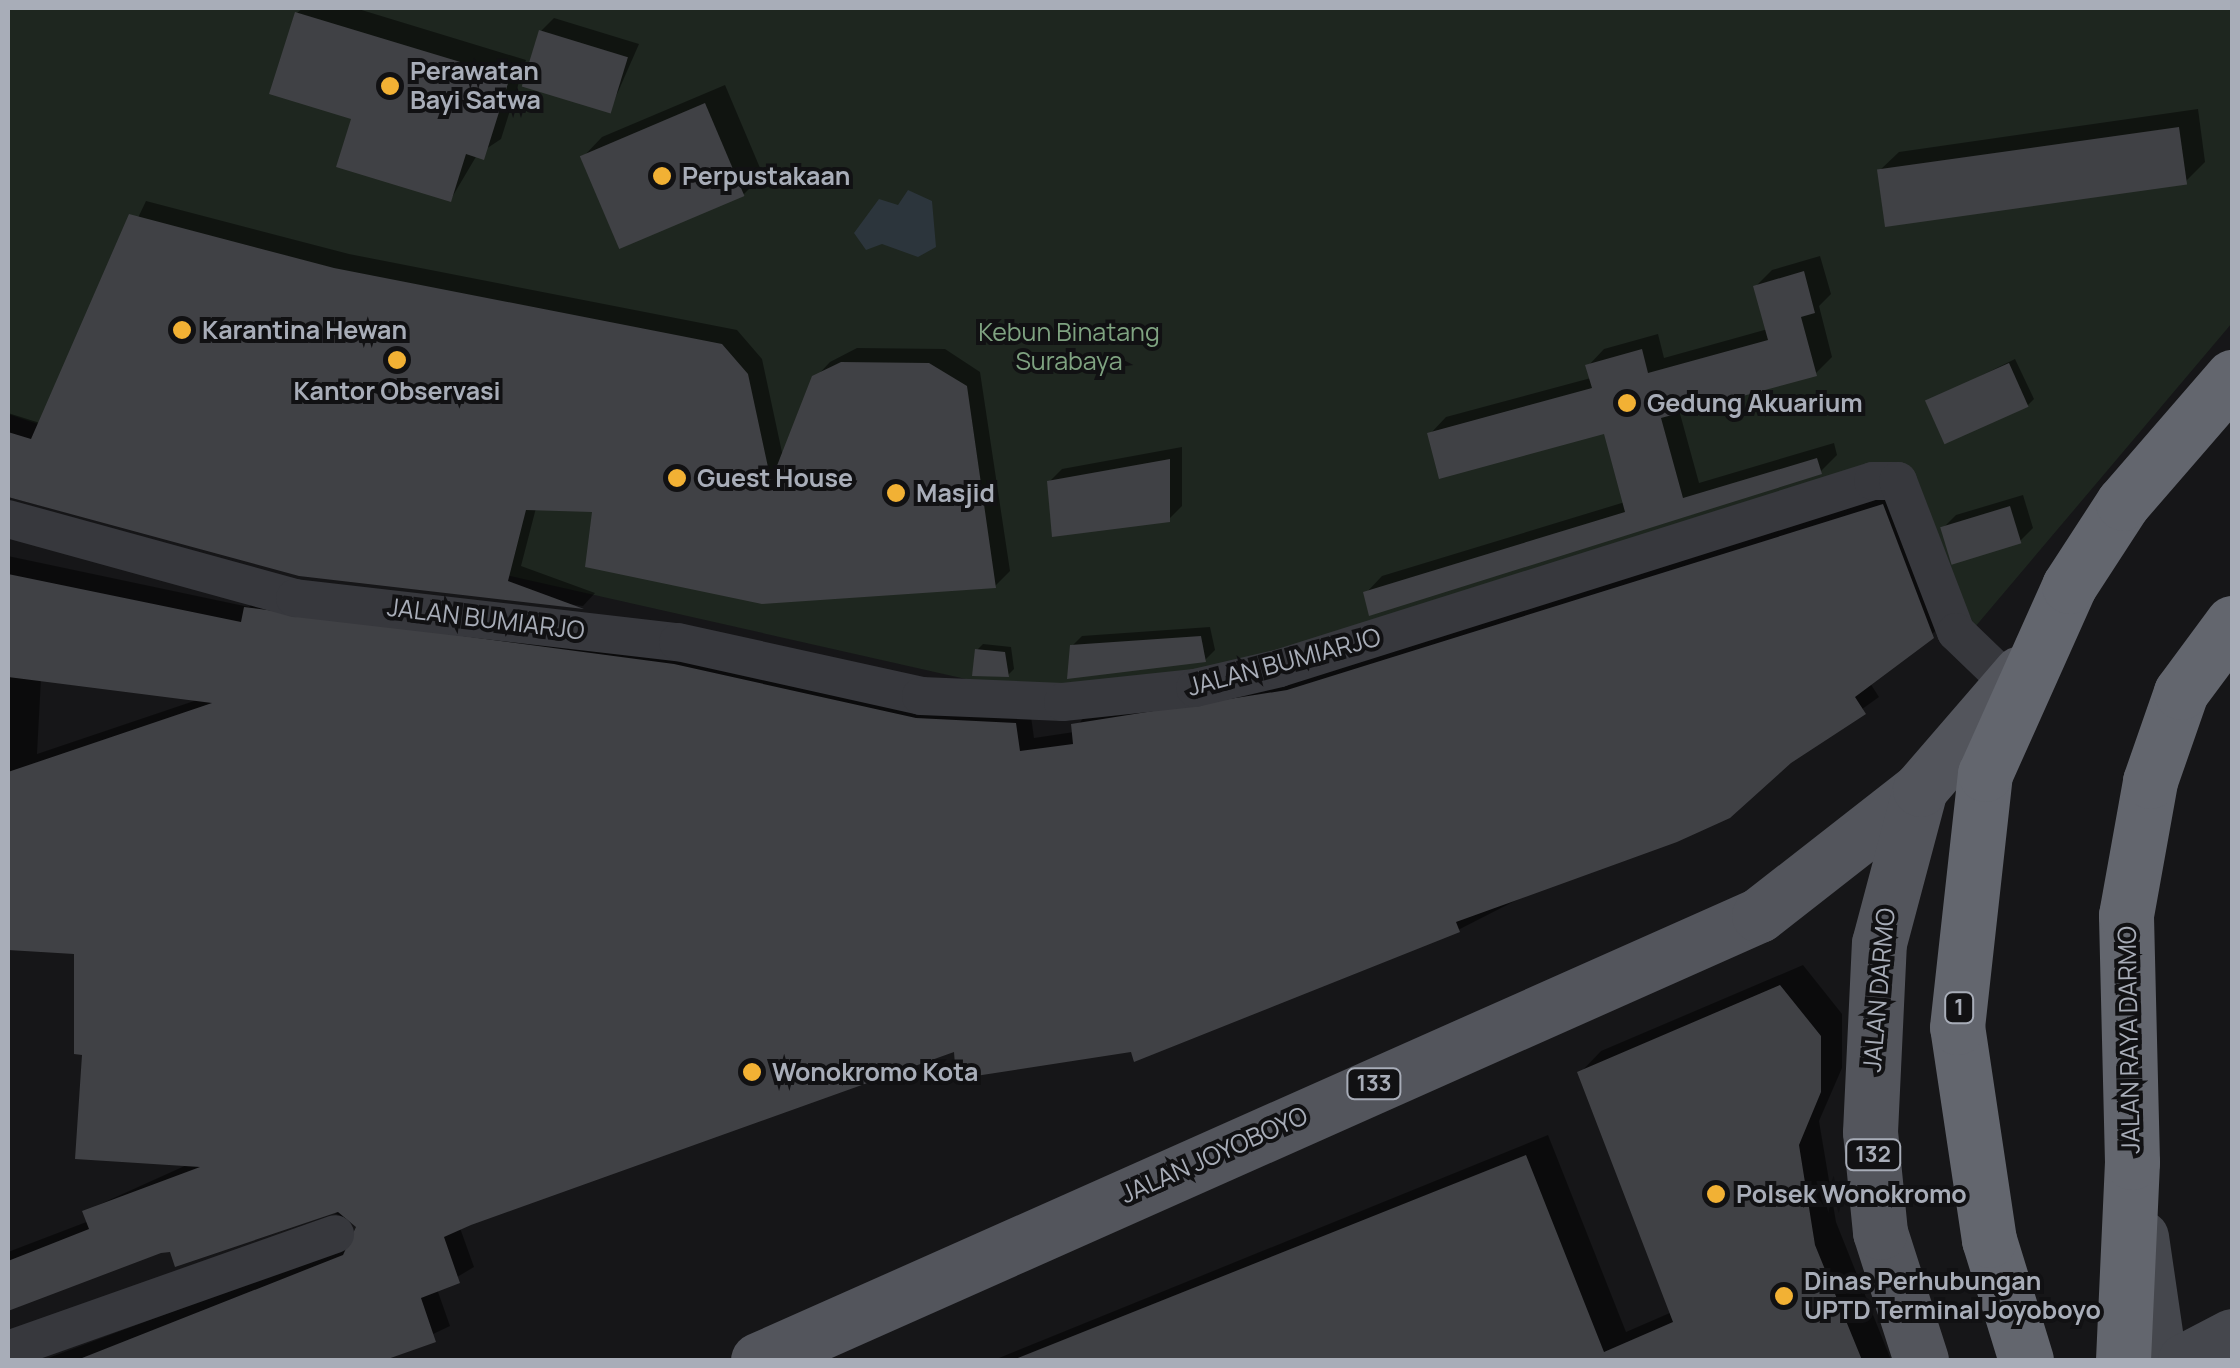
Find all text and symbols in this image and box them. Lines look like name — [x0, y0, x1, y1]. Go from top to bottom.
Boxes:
place label: Perawatan Bayi Satwa — [410, 57, 541, 116]
marker: Perawatan Bayi Satwa — [379, 75, 401, 97]
place label: Perpustakaan — [682, 161, 850, 191]
marker: Perpustakaan — [651, 165, 673, 187]
place label: Karantina Hewan — [202, 315, 407, 345]
park label: Kebun Binatang Surabaya — [978, 318, 1160, 377]
marker: Karantina Hewan — [171, 319, 193, 341]
marker: Kantor Observasi — [386, 349, 408, 371]
place label: Kantor Observasi — [293, 376, 501, 406]
place label: Gedung Akuarium — [1647, 388, 1863, 418]
marker: Gedung Akuarium — [1616, 392, 1638, 414]
place label: Guest House — [697, 463, 853, 493]
marker: Guest House — [666, 467, 688, 489]
place label: Masjid — [916, 478, 995, 508]
marker: Masjid — [885, 482, 907, 504]
street label: JALAN BUMIARJO — [386, 592, 586, 646]
street label: JALAN BUMIARJO — [1184, 622, 1384, 702]
street label: JALAN DARMO — [1857, 907, 1901, 1073]
street label: JALAN RAYA DARMO — [2112, 926, 2146, 1154]
road number: 1 — [1944, 991, 1974, 1025]
place label: Wonokromo Kota — [772, 1057, 978, 1087]
marker: Wonokromo Kota — [741, 1061, 763, 1083]
road number: 133 — [1344, 1067, 1404, 1101]
street label: JALAN JOYOBOYO — [1116, 1100, 1312, 1210]
road number: 132 — [1843, 1138, 1903, 1172]
place label: Polsek Wonokromo — [1736, 1179, 1967, 1209]
marker: Polsek Wonokromo — [1705, 1183, 1727, 1205]
place label: Dinas Perhubungan UPTD Terminal Joyoboyo — [1804, 1267, 2101, 1326]
marker: Dinas Perhubungan UPTD Terminal Joyoboyo — [1773, 1285, 1795, 1307]

